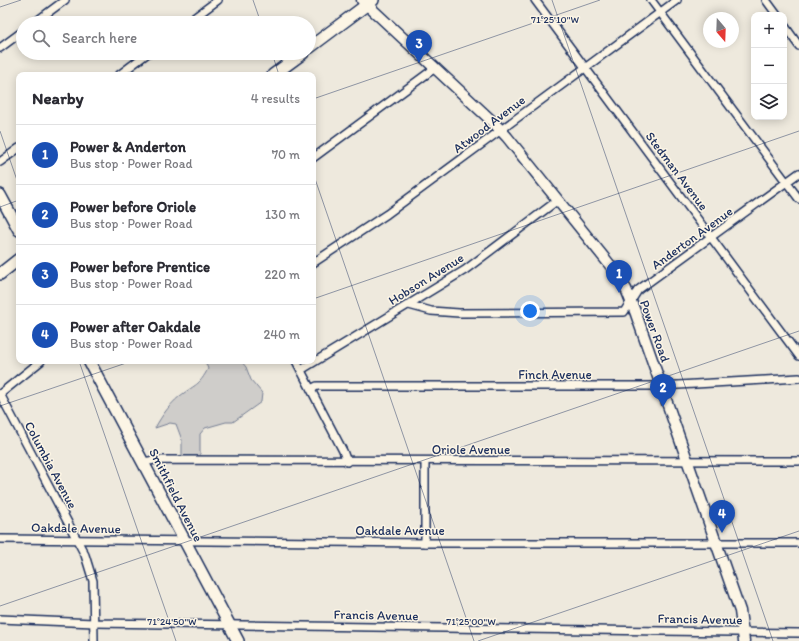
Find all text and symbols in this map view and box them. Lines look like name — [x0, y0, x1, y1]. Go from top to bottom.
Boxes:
north arrow — [703, 12, 739, 48]
map controls — [751, 12, 787, 120]
button: + — [751, 12, 787, 48]
text: 71°25'10"W — [531, 13, 579, 26]
search box — [16, 16, 316, 60]
icon: search — [30, 27, 52, 49]
text: Search here — [62, 29, 137, 47]
pin: 3 — [406, 30, 432, 63]
button: − — [751, 48, 787, 84]
button: layers — [751, 84, 787, 120]
text: Nearby — [32, 88, 84, 108]
text: 4 results — [251, 91, 300, 106]
street label: Atwood Avenue — [450, 92, 528, 156]
street label: Stedman Avenue — [643, 129, 711, 213]
text: Power & Anderton — [70, 138, 186, 156]
text: 1 — [42, 147, 48, 162]
text: 70 m — [272, 147, 300, 162]
text: Bus stop · Power Road — [70, 156, 192, 171]
text: Power before Oriole — [70, 198, 196, 216]
street label: Anderton Avenue — [648, 204, 736, 272]
text: 2 — [42, 207, 48, 222]
text: 130 m — [265, 207, 300, 222]
text: Bus stop · Power Road — [70, 216, 192, 231]
street label: Hobson Avenue — [386, 250, 466, 308]
text: Power before Prentice — [70, 258, 210, 276]
pin: 1 — [606, 260, 632, 293]
text: 3 — [41, 267, 49, 282]
text: 220 m — [264, 267, 300, 282]
text: Bus stop · Power Road — [70, 276, 192, 291]
street label: Power Road — [637, 298, 673, 364]
your location — [520, 301, 540, 321]
text: Power after Oakdale — [70, 318, 201, 336]
text: 4 — [41, 327, 49, 342]
text: 240 m — [263, 327, 300, 342]
text: Bus stop · Power Road — [70, 336, 192, 351]
street label: Finch Avenue — [518, 367, 592, 382]
pin: 2 — [650, 374, 676, 407]
street label: Columbia Avenue — [22, 419, 80, 511]
street label: Oriole Avenue — [432, 442, 510, 457]
street label: Smithfield Avenue — [146, 446, 206, 544]
pin: 4 — [709, 500, 735, 533]
street label: Oakdale Avenue — [31, 520, 121, 536]
street label: Oakdale Avenue — [355, 523, 445, 538]
street label: Francis Avenue — [333, 607, 419, 623]
street label: Francis Avenue — [657, 611, 743, 627]
text: 71°24'50"W — [147, 615, 197, 628]
text: 71°25'00"W — [446, 615, 496, 628]

